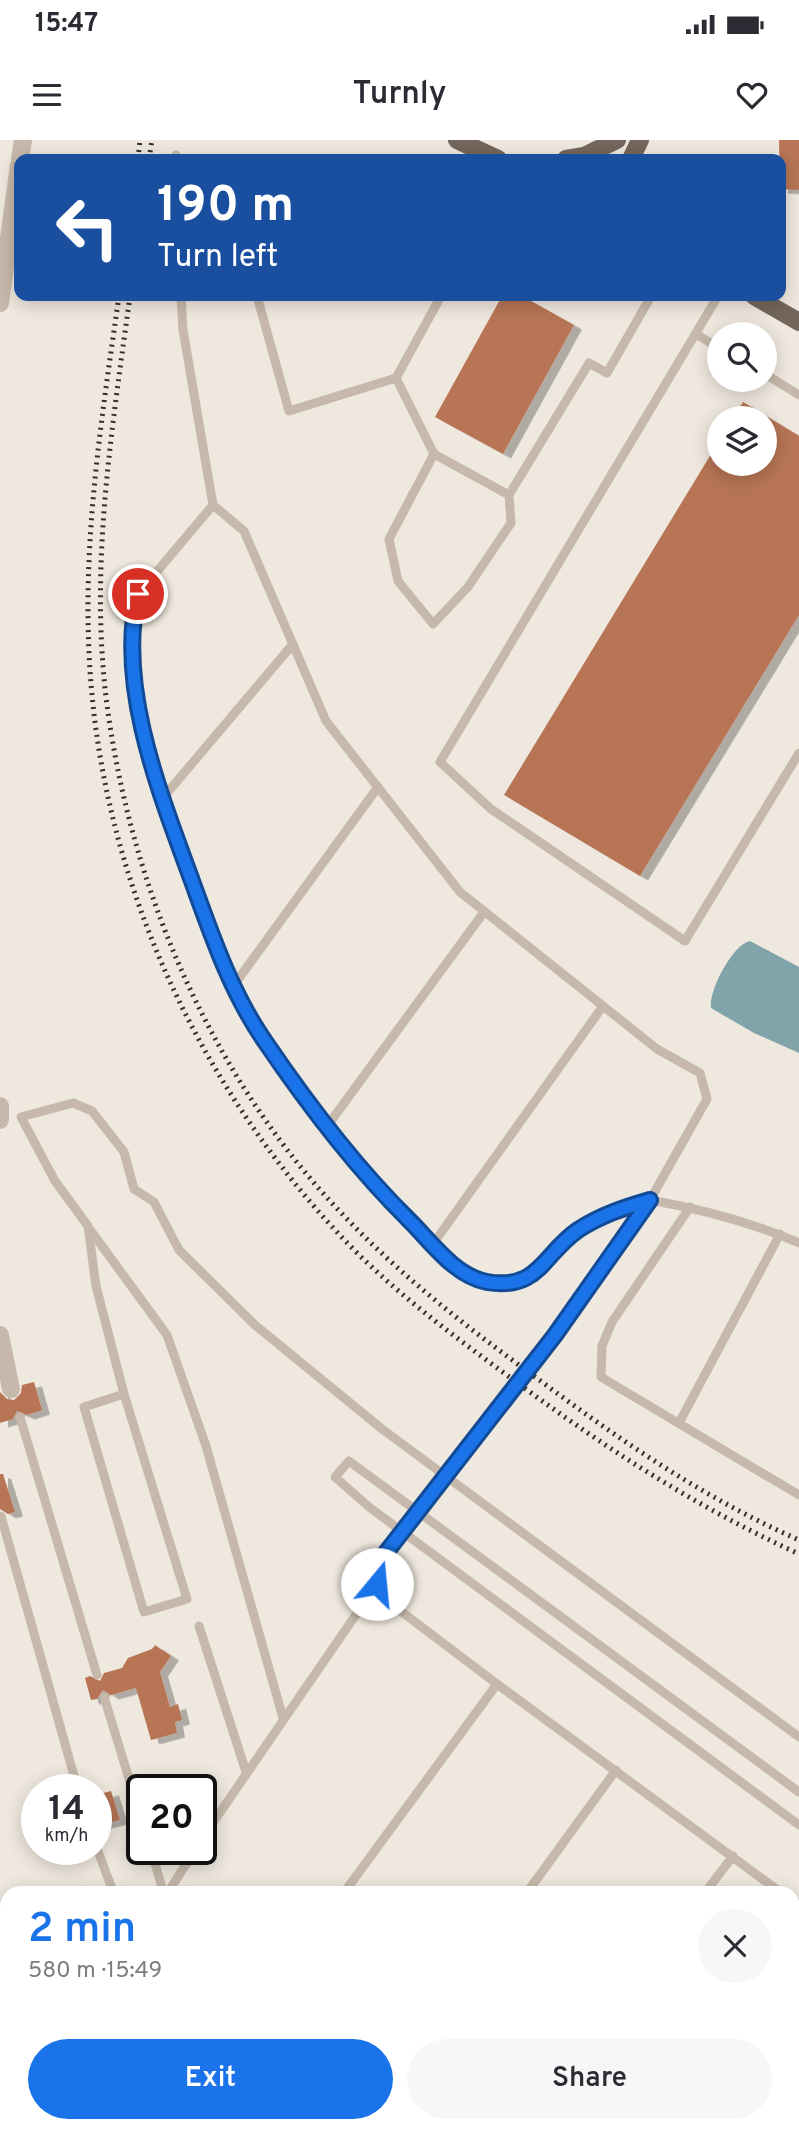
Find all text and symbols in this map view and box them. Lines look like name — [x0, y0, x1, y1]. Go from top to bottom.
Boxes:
text: 15:47 — [35, 8, 98, 41]
text: Turnly — [352, 75, 447, 115]
icon: menu — [28, 76, 66, 114]
icon: heart — [733, 76, 771, 114]
text: 190 m — [157, 177, 294, 239]
icon: left — [42, 182, 133, 273]
text: Turn left — [157, 238, 278, 278]
map controls — [707, 322, 777, 476]
button: search — [707, 322, 777, 392]
button: layers — [707, 406, 777, 476]
pin — [108, 564, 168, 624]
icon: arrive — [119, 575, 157, 613]
position arrow — [340, 1547, 414, 1621]
speed limit sign: 20 — [126, 1774, 217, 1865]
text: 14 — [48, 1788, 85, 1832]
text: km/h — [45, 1825, 88, 1848]
text: 2 min — [28, 1904, 136, 1957]
button: close — [698, 1909, 772, 1983]
text: 580 m · 15:49 — [28, 1957, 162, 1986]
button: Exit — [28, 2039, 393, 2119]
button: Share — [407, 2039, 772, 2119]

